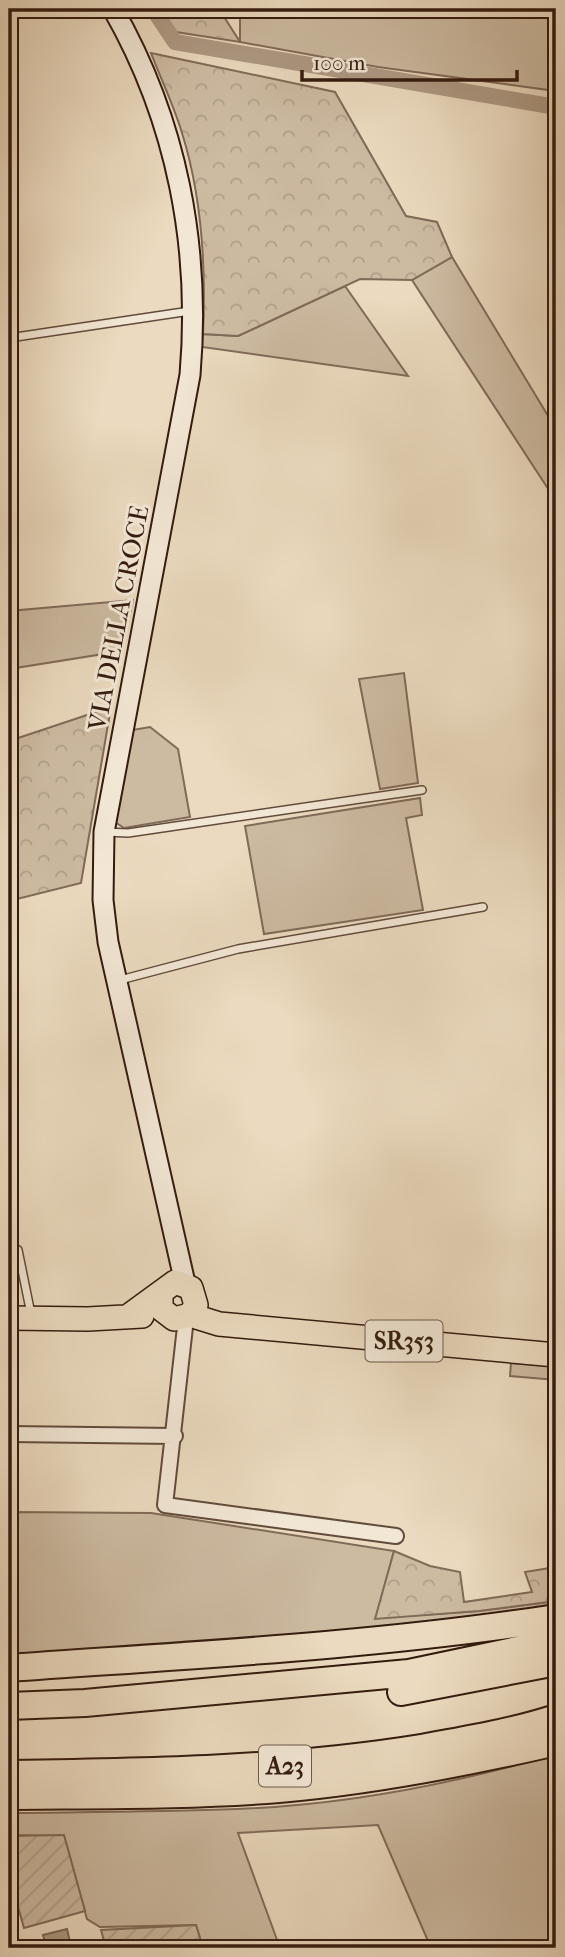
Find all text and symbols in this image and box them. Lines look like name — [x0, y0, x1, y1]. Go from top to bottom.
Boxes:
scale bar — [302, 38, 518, 82]
text: 100 m — [313, 51, 366, 75]
street label: VIA DELLA CROCE — [81, 503, 156, 734]
road number: SR353 — [366, 1321, 442, 1362]
road number: A23 — [259, 1746, 311, 1786]

